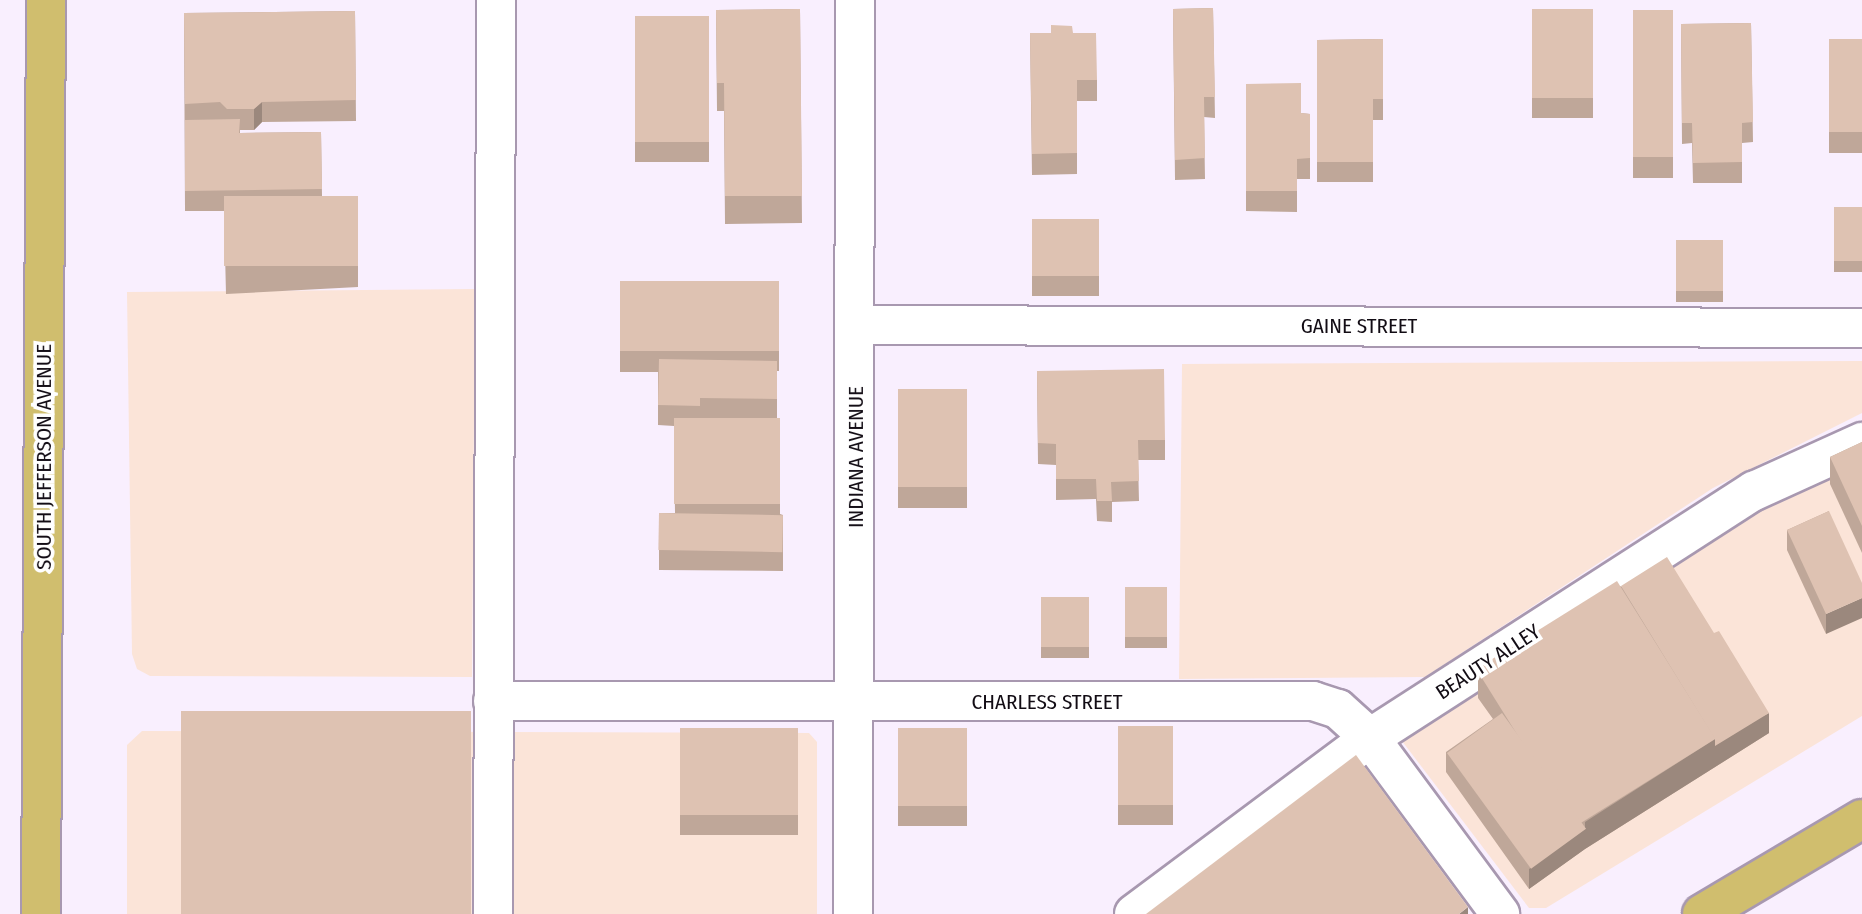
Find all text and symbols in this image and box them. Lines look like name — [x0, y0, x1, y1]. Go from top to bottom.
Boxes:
street label: GAINE STREET — [1301, 313, 1417, 339]
street label: SOUTH JEFFERSON AVENUE — [31, 344, 57, 570]
street label: INDIANA AVENUE — [843, 386, 869, 528]
street label: BEAUTY ALLEY — [1431, 619, 1545, 705]
street label: CHARLESS STREET — [972, 689, 1122, 715]

